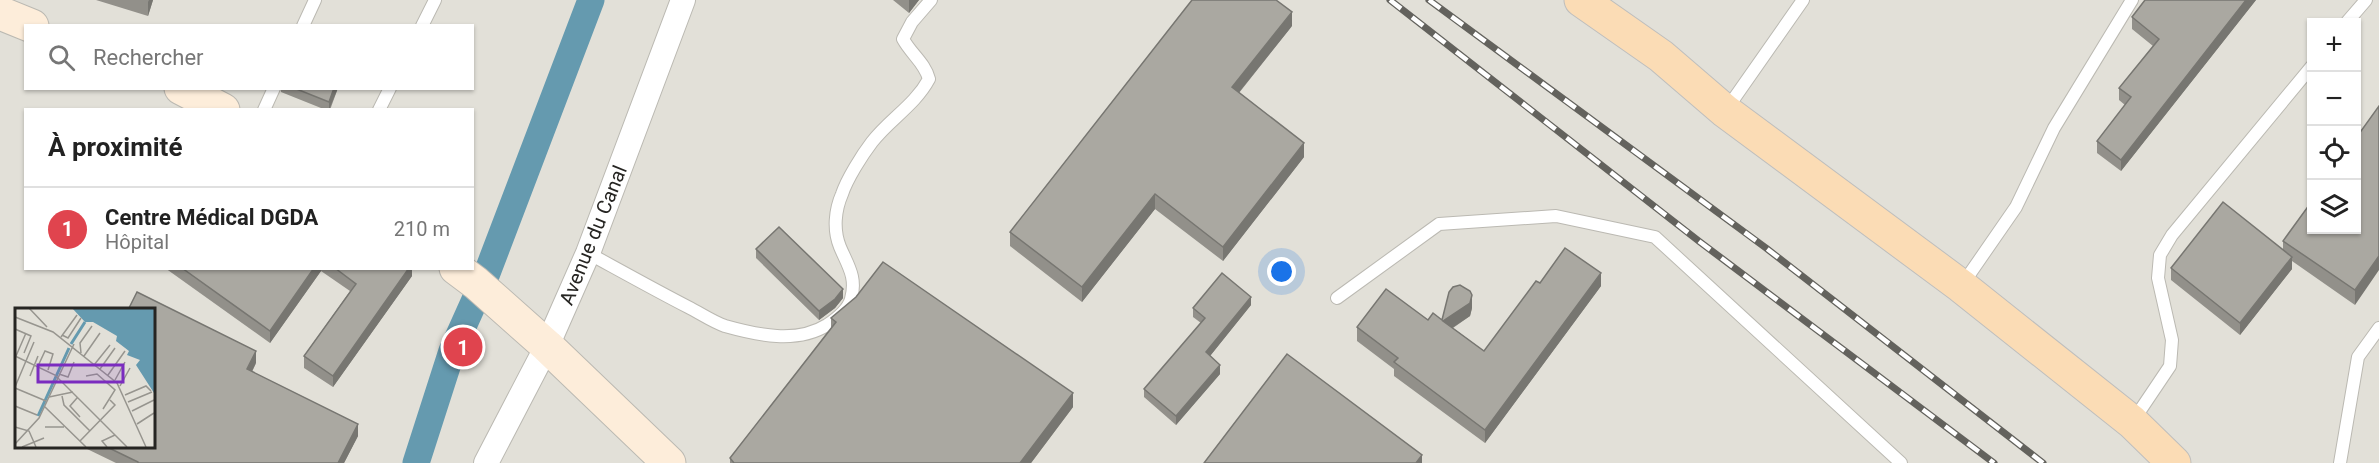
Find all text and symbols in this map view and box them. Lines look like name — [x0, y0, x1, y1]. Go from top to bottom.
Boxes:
map controls — [2307, 18, 2361, 234]
button: + — [2307, 18, 2361, 72]
search box — [24, 24, 474, 90]
icon: search — [45, 41, 78, 74]
text: Rechercher — [93, 45, 204, 70]
button: − — [2307, 72, 2361, 126]
button: locate — [2307, 126, 2361, 180]
text: À proximité — [48, 132, 182, 162]
street label: Avenue du Canal — [554, 162, 632, 308]
button: layers — [2307, 180, 2361, 234]
text: Centre Médical DGDA — [105, 205, 318, 230]
text: 1 — [62, 217, 73, 241]
text: 210 m — [394, 217, 450, 241]
text: Hôpital — [105, 230, 169, 254]
your location — [1267, 257, 1296, 286]
inset map — [15, 308, 154, 448]
pin: 1 — [444, 324, 482, 370]

